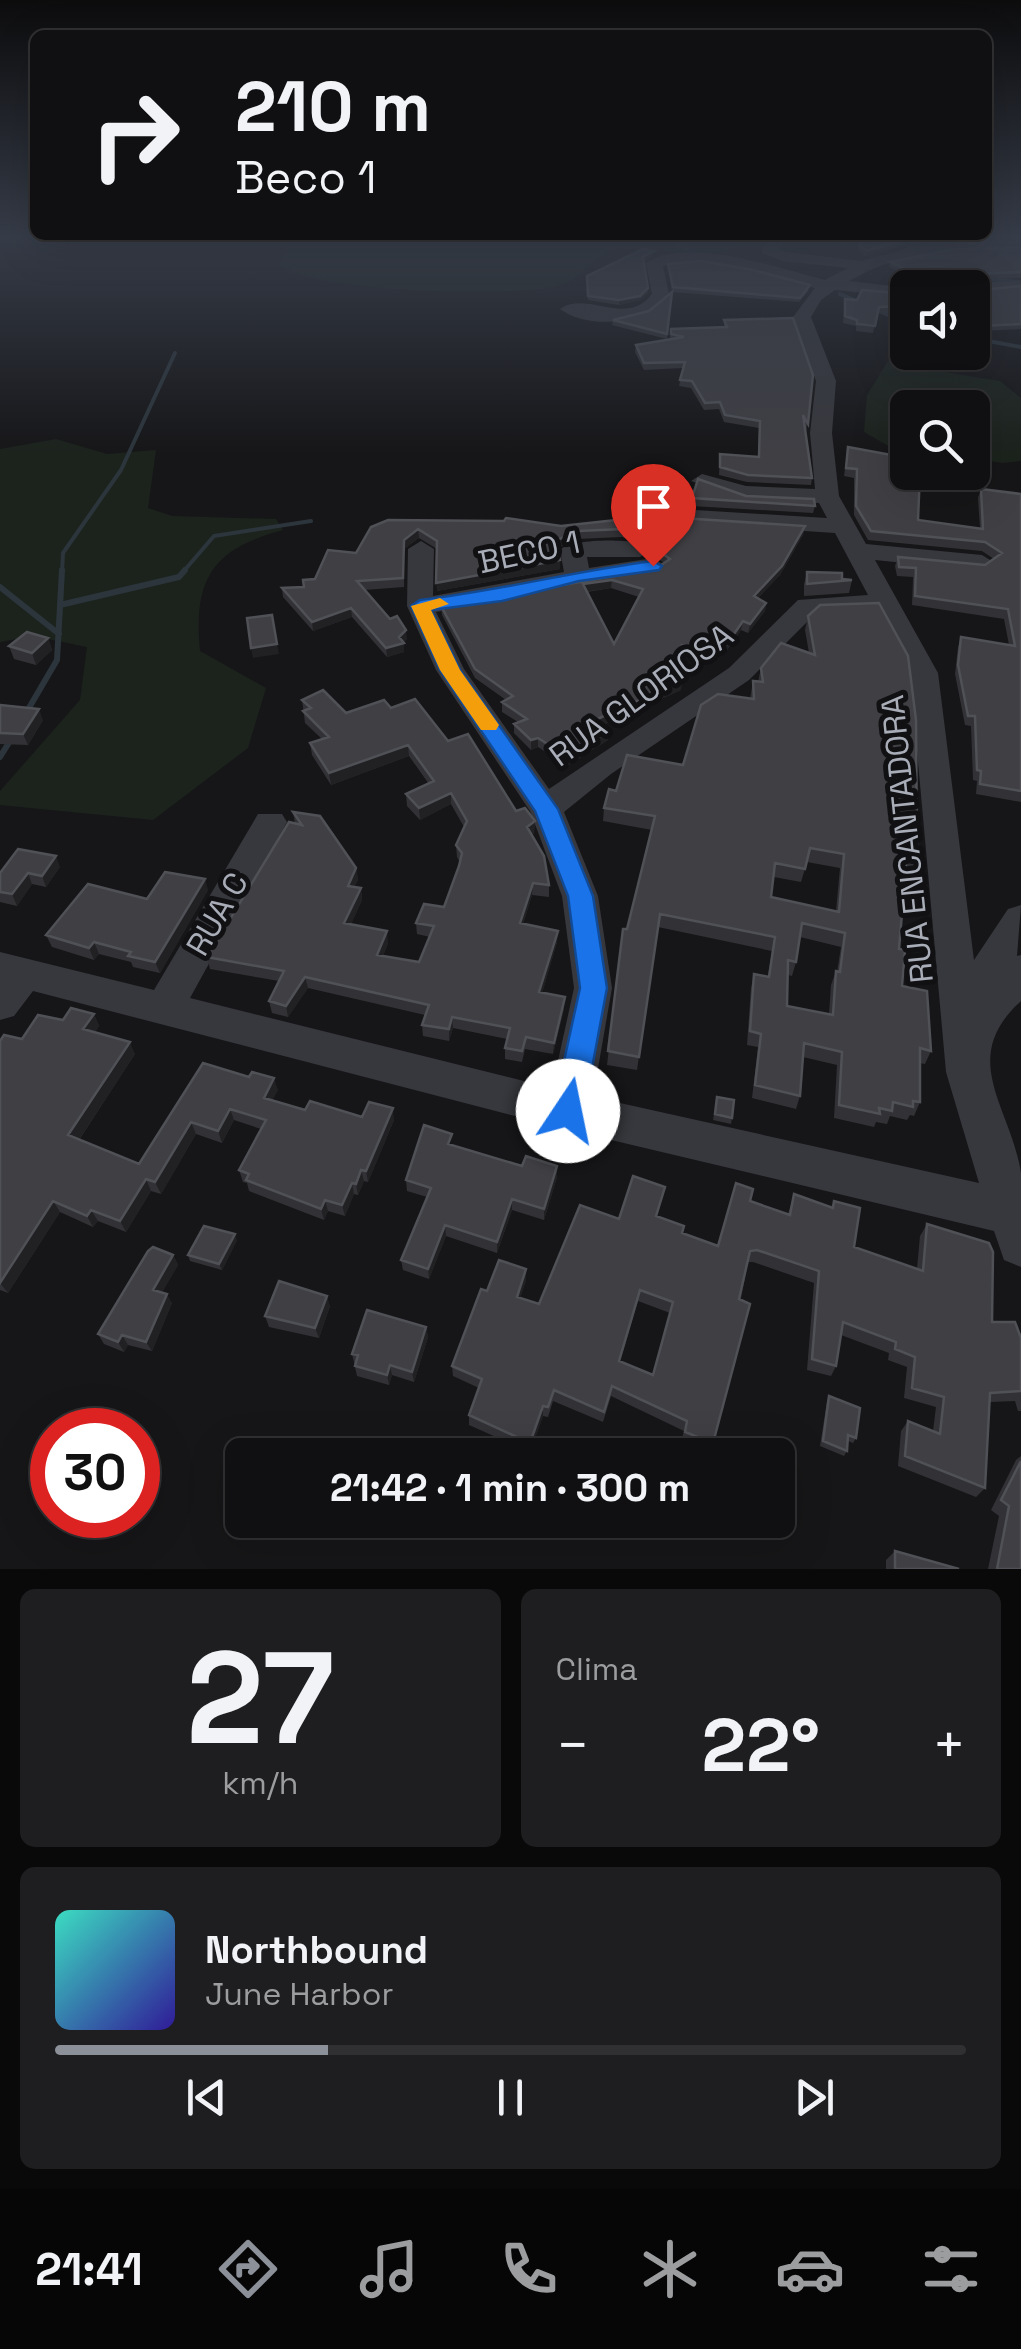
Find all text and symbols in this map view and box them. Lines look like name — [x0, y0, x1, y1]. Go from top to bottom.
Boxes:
text: 210 m — [235, 62, 431, 151]
icon: right — [70, 70, 200, 200]
text: Beco 1 — [235, 149, 376, 206]
map controls — [890, 270, 990, 490]
button: sound — [890, 270, 990, 370]
button: search — [890, 390, 990, 490]
pin — [611, 464, 696, 567]
icon: arrive — [626, 479, 681, 534]
street label: BECO 1 — [475, 522, 583, 582]
street label: RUA GLORIOSA — [541, 615, 741, 775]
street label: RUA ENCANTADORA — [872, 693, 942, 985]
street label: RUA C — [177, 865, 257, 963]
position arrow — [516, 1059, 620, 1163]
speed limit sign: 30 — [30, 1408, 160, 1538]
text: 21:42 · 1 min · 300 m — [330, 1464, 690, 1512]
text: 27 — [186, 1615, 334, 1781]
text: Clima — [556, 1649, 638, 1689]
text: 22° — [701, 1697, 820, 1793]
text: − — [556, 1710, 590, 1780]
text: + — [932, 1710, 966, 1780]
text: km/h — [222, 1763, 298, 1803]
text: Northbound — [205, 1926, 428, 1974]
text: June Harbor — [205, 1974, 393, 2014]
icon: previous — [179, 2070, 234, 2125]
icon: pause — [483, 2070, 538, 2125]
icon: next — [787, 2070, 842, 2125]
icon: directions — [213, 2234, 283, 2304]
icon: music — [354, 2234, 424, 2304]
icon: phone — [494, 2234, 564, 2304]
icon: climate — [635, 2234, 705, 2304]
icon: car — [775, 2234, 845, 2304]
icon: filters — [916, 2234, 986, 2304]
text: 21:41 — [35, 2241, 143, 2298]

